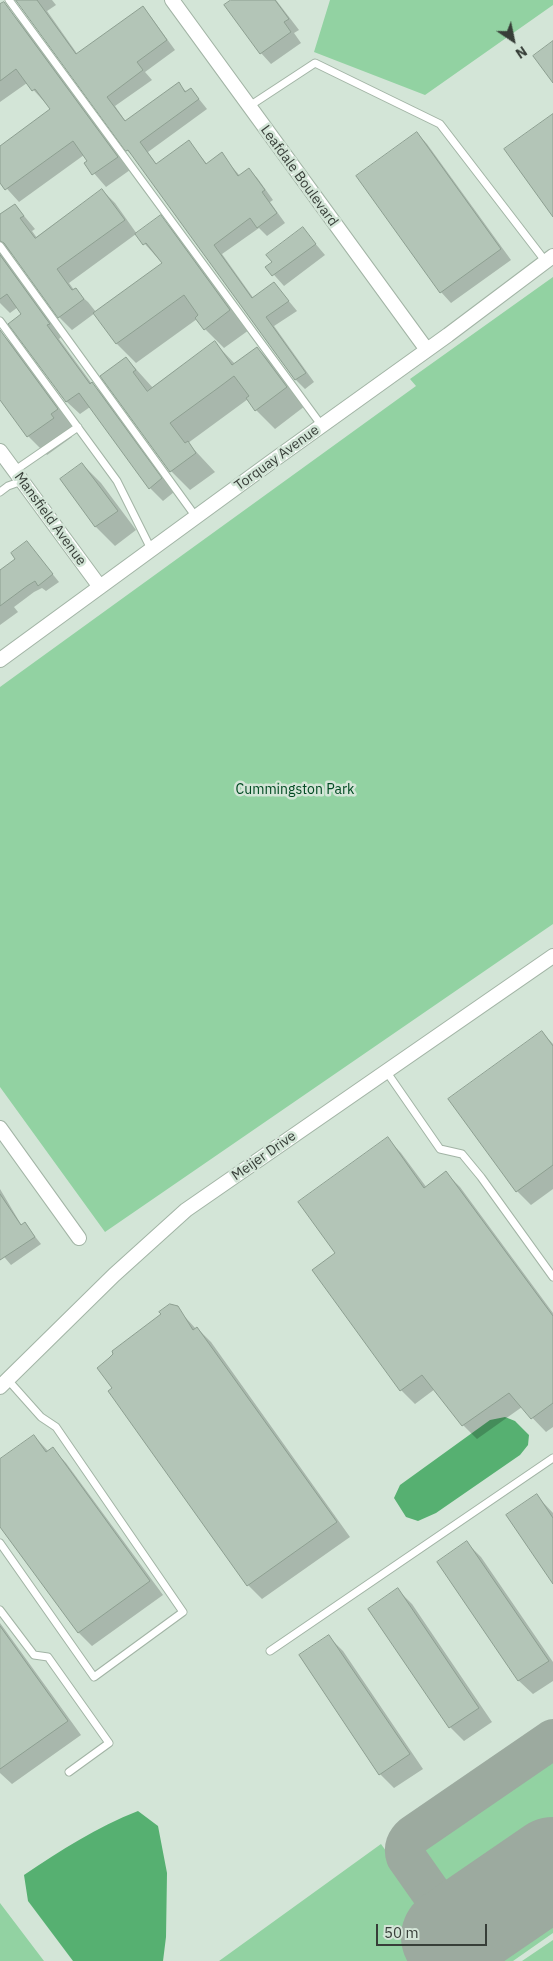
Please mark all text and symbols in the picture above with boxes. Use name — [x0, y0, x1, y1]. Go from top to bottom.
north arrow — [488, 15, 538, 65]
text: N — [512, 42, 531, 63]
street label: Leafdale Boulevard — [257, 122, 341, 230]
street label: Torquay Avenue — [231, 422, 323, 494]
street label: Mansfield Avenue — [11, 469, 89, 569]
park label: Cummingston Park — [236, 782, 354, 798]
street label: Meijer Drive — [229, 1128, 299, 1184]
scale bar — [378, 1914, 489, 1946]
text: 50 m — [384, 1923, 419, 1942]

